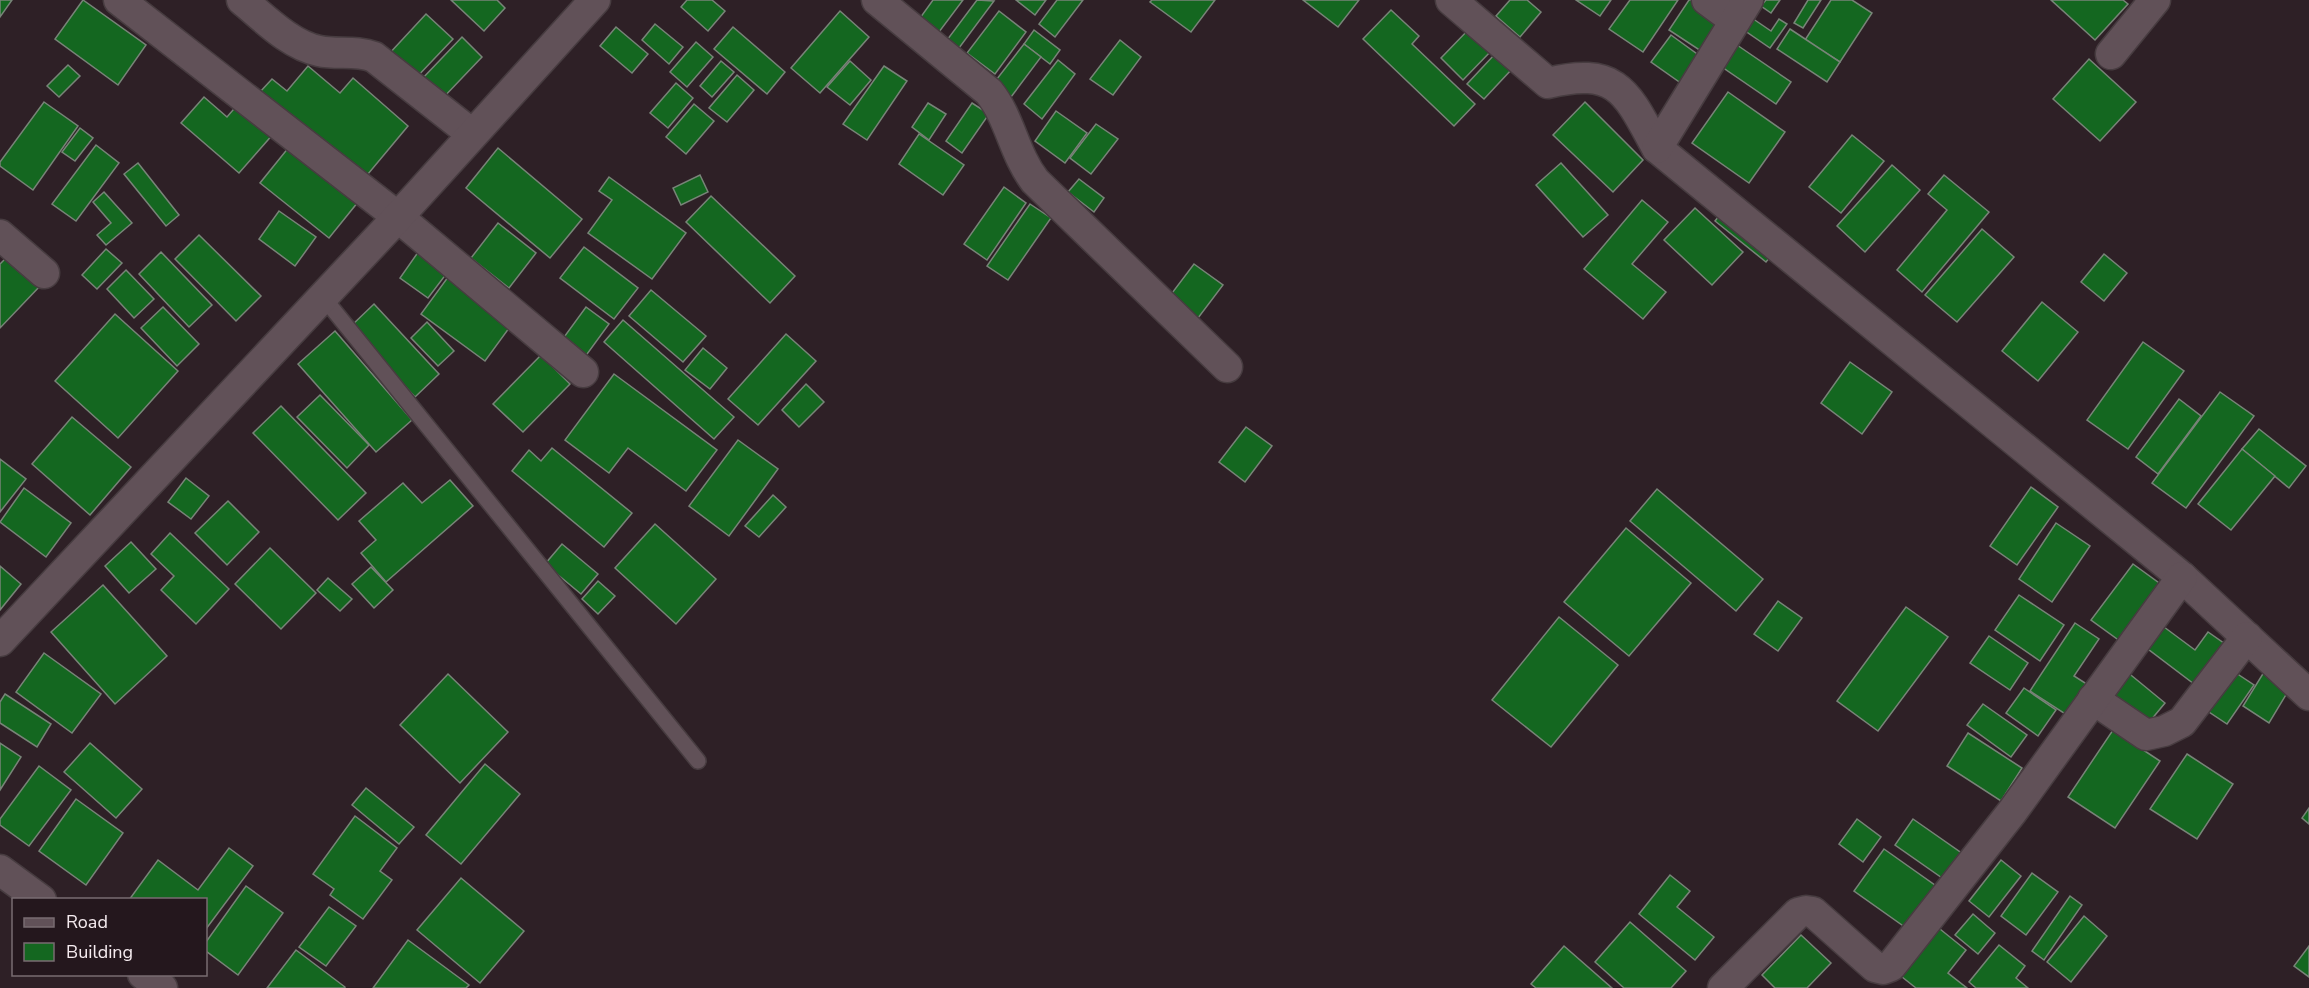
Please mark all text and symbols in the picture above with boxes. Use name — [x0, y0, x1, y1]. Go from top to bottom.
legend — [12, 898, 207, 976]
text: Road — [66, 910, 108, 934]
text: Building — [66, 940, 133, 964]

